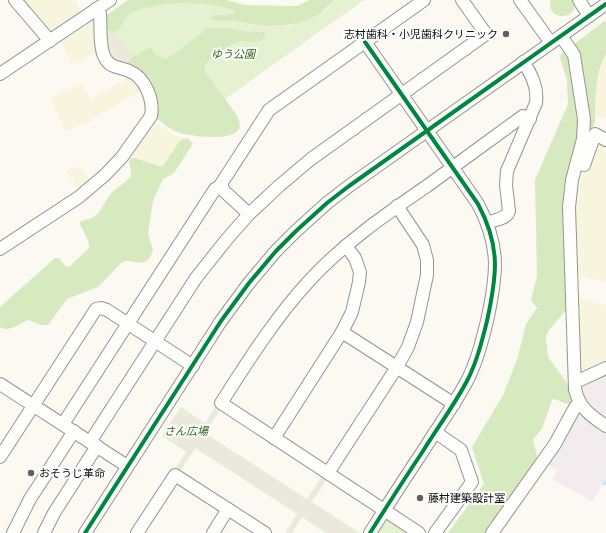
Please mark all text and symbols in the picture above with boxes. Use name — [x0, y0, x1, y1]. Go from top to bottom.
place label: 志村歯科・小児歯科クリニック — [344, 28, 498, 40]
marker: 志村歯科・小児歯科クリニック — [501, 29, 511, 39]
park label: ゆう公園 — [211, 48, 257, 60]
park label: さん広場 — [164, 425, 210, 437]
place label: おそうじ革命 — [39, 467, 105, 479]
marker: おそうじ革命 — [26, 468, 36, 478]
place label: 藤村建築設計室 — [428, 492, 505, 504]
marker: 藤村建築設計室 — [415, 493, 425, 503]

